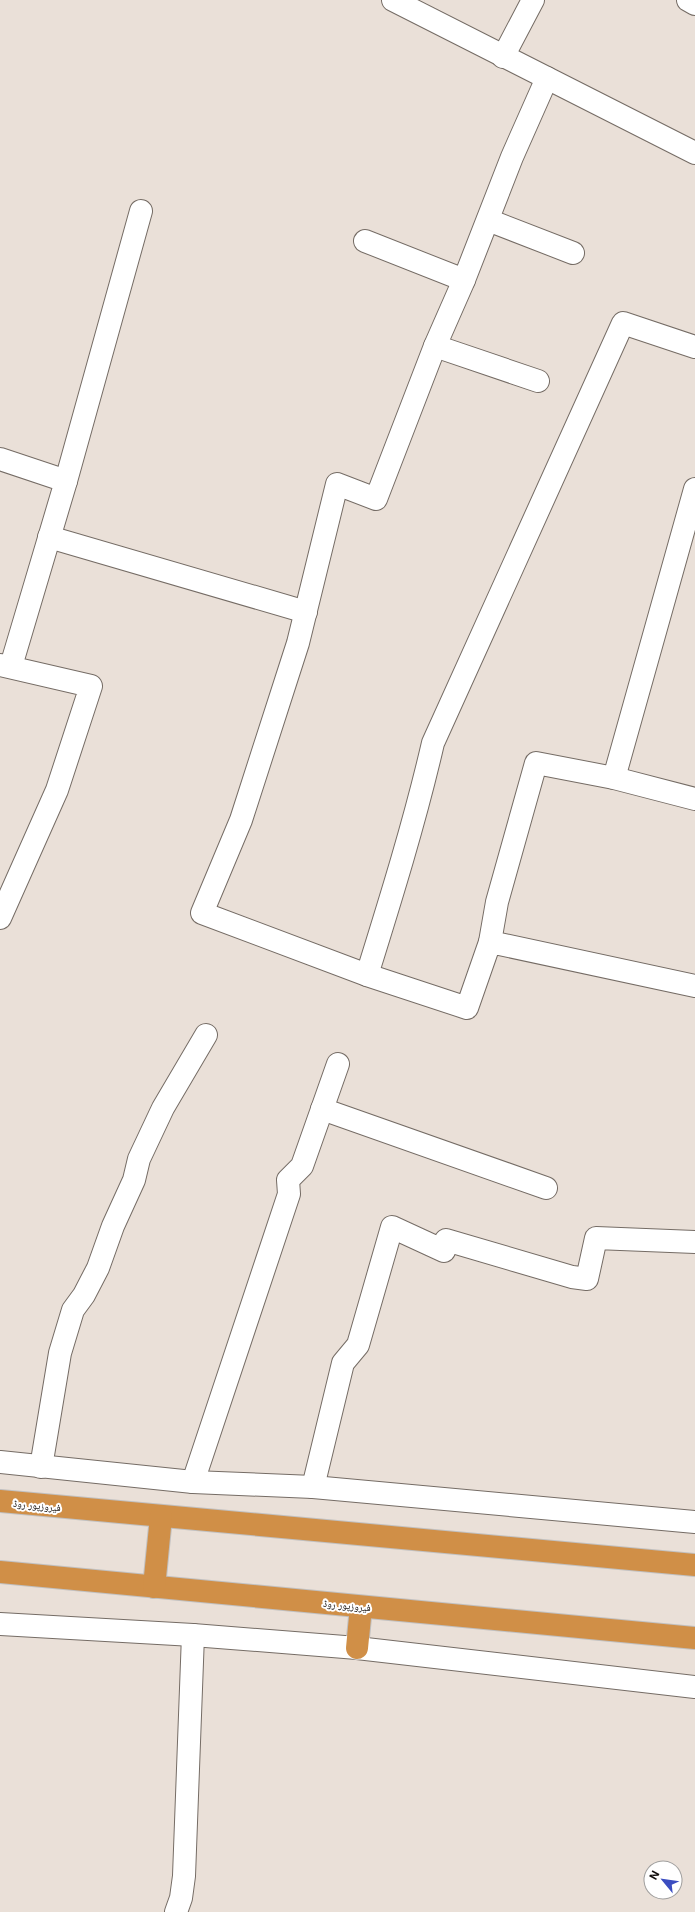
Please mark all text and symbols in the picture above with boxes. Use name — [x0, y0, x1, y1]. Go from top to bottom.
street label: فیروزپور روڈ — [12, 1497, 61, 1515]
street label: فیروزپور روڈ — [322, 1597, 371, 1615]
north arrow — [643, 1860, 683, 1900]
text: N — [646, 1868, 662, 1882]

